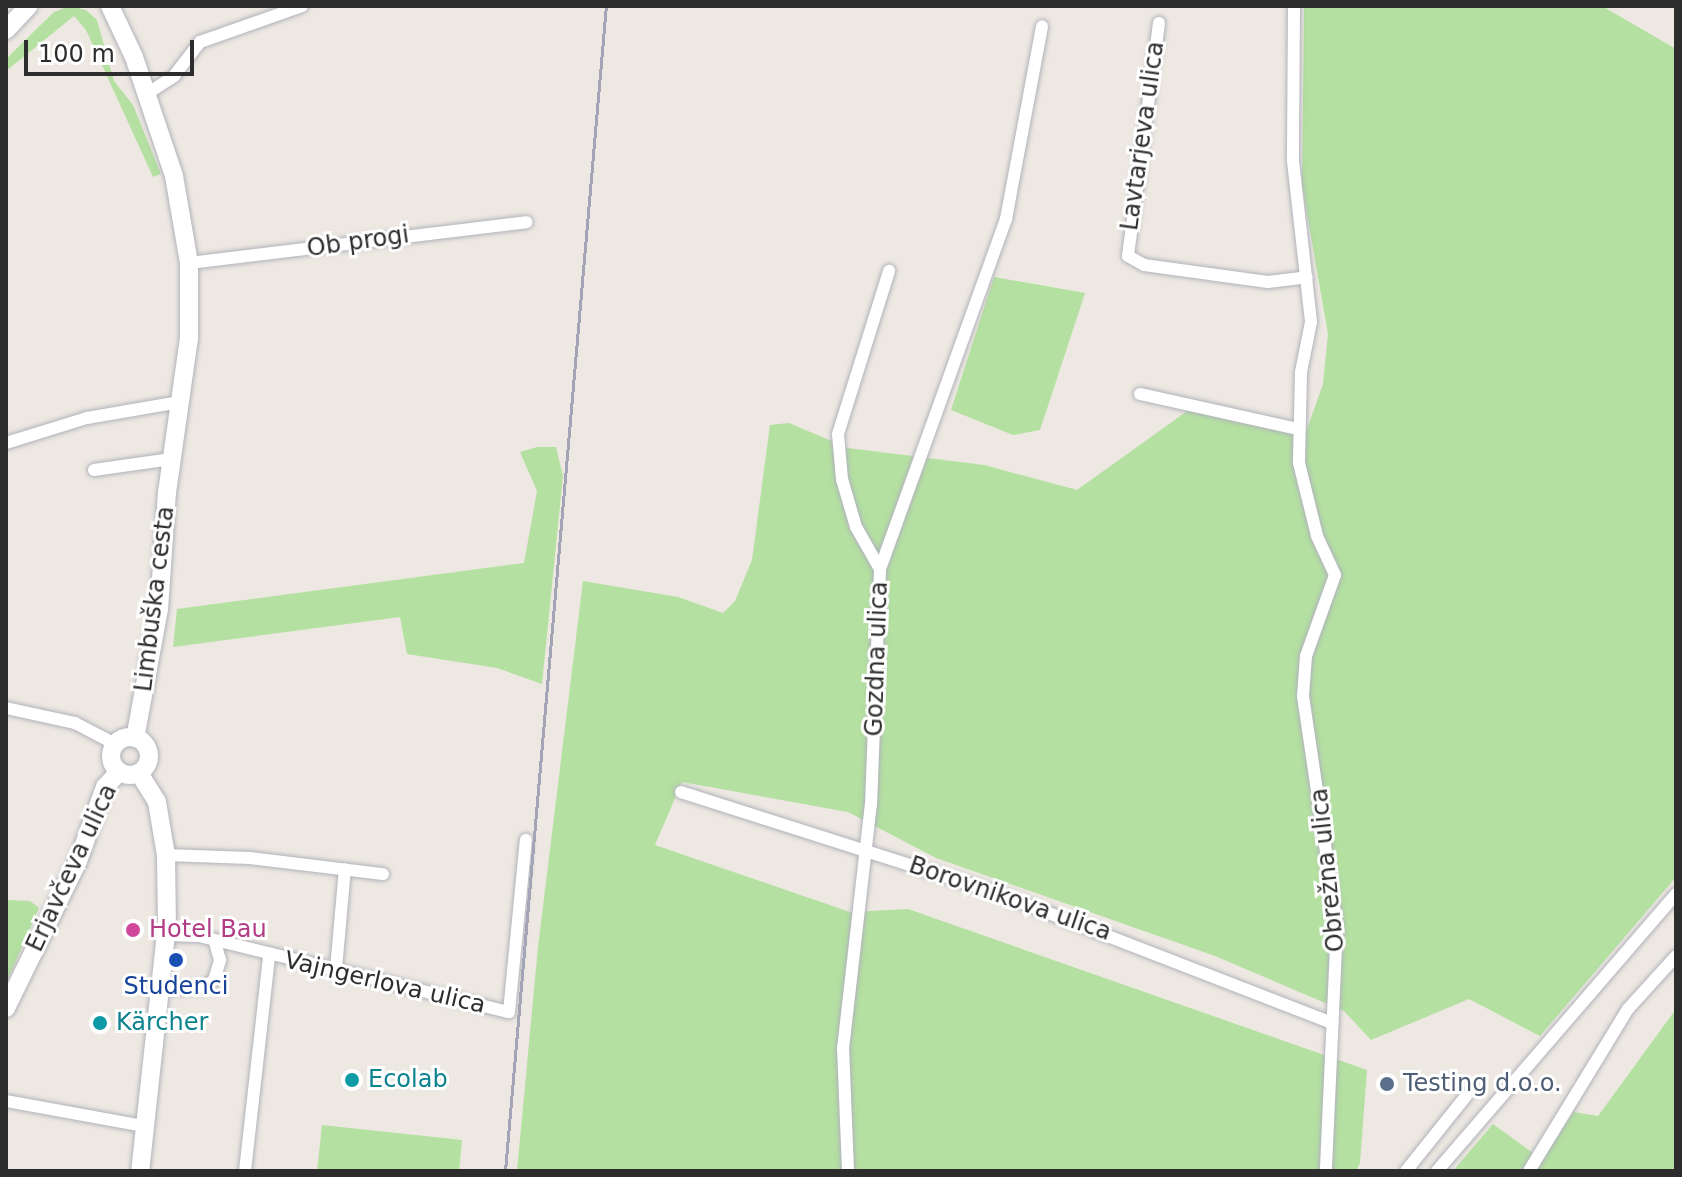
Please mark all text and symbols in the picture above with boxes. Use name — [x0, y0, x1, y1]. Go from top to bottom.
scale bar — [28, 24, 198, 74]
text: 100 m — [38, 40, 115, 68]
street label: Lavtarjeva ulica — [1115, 40, 1171, 232]
street label: Ob progi — [305, 221, 411, 263]
street label: Limbuška cesta — [129, 505, 181, 693]
street label: Gozdna ulica — [860, 581, 894, 737]
street label: Erjavčeva ulica — [21, 780, 123, 956]
street label: Obrežna ulica — [1305, 787, 1351, 953]
street label: Borovnikova ulica — [905, 851, 1115, 947]
place label: Hotel Bau — [149, 916, 267, 944]
marker: Hotel Bau — [124, 921, 142, 939]
street label: Vajngerlova ulica — [282, 946, 488, 1020]
marker: Studenci — [167, 951, 185, 969]
place label: Studenci — [124, 973, 228, 1001]
place label: Kärcher — [116, 1009, 208, 1037]
marker: Kärcher — [91, 1014, 109, 1032]
place label: Ecolab — [368, 1066, 448, 1094]
place label: Testing d.o.o. — [1403, 1070, 1562, 1098]
marker: Ecolab — [343, 1071, 361, 1089]
marker: Testing d.o.o. — [1378, 1075, 1396, 1093]

